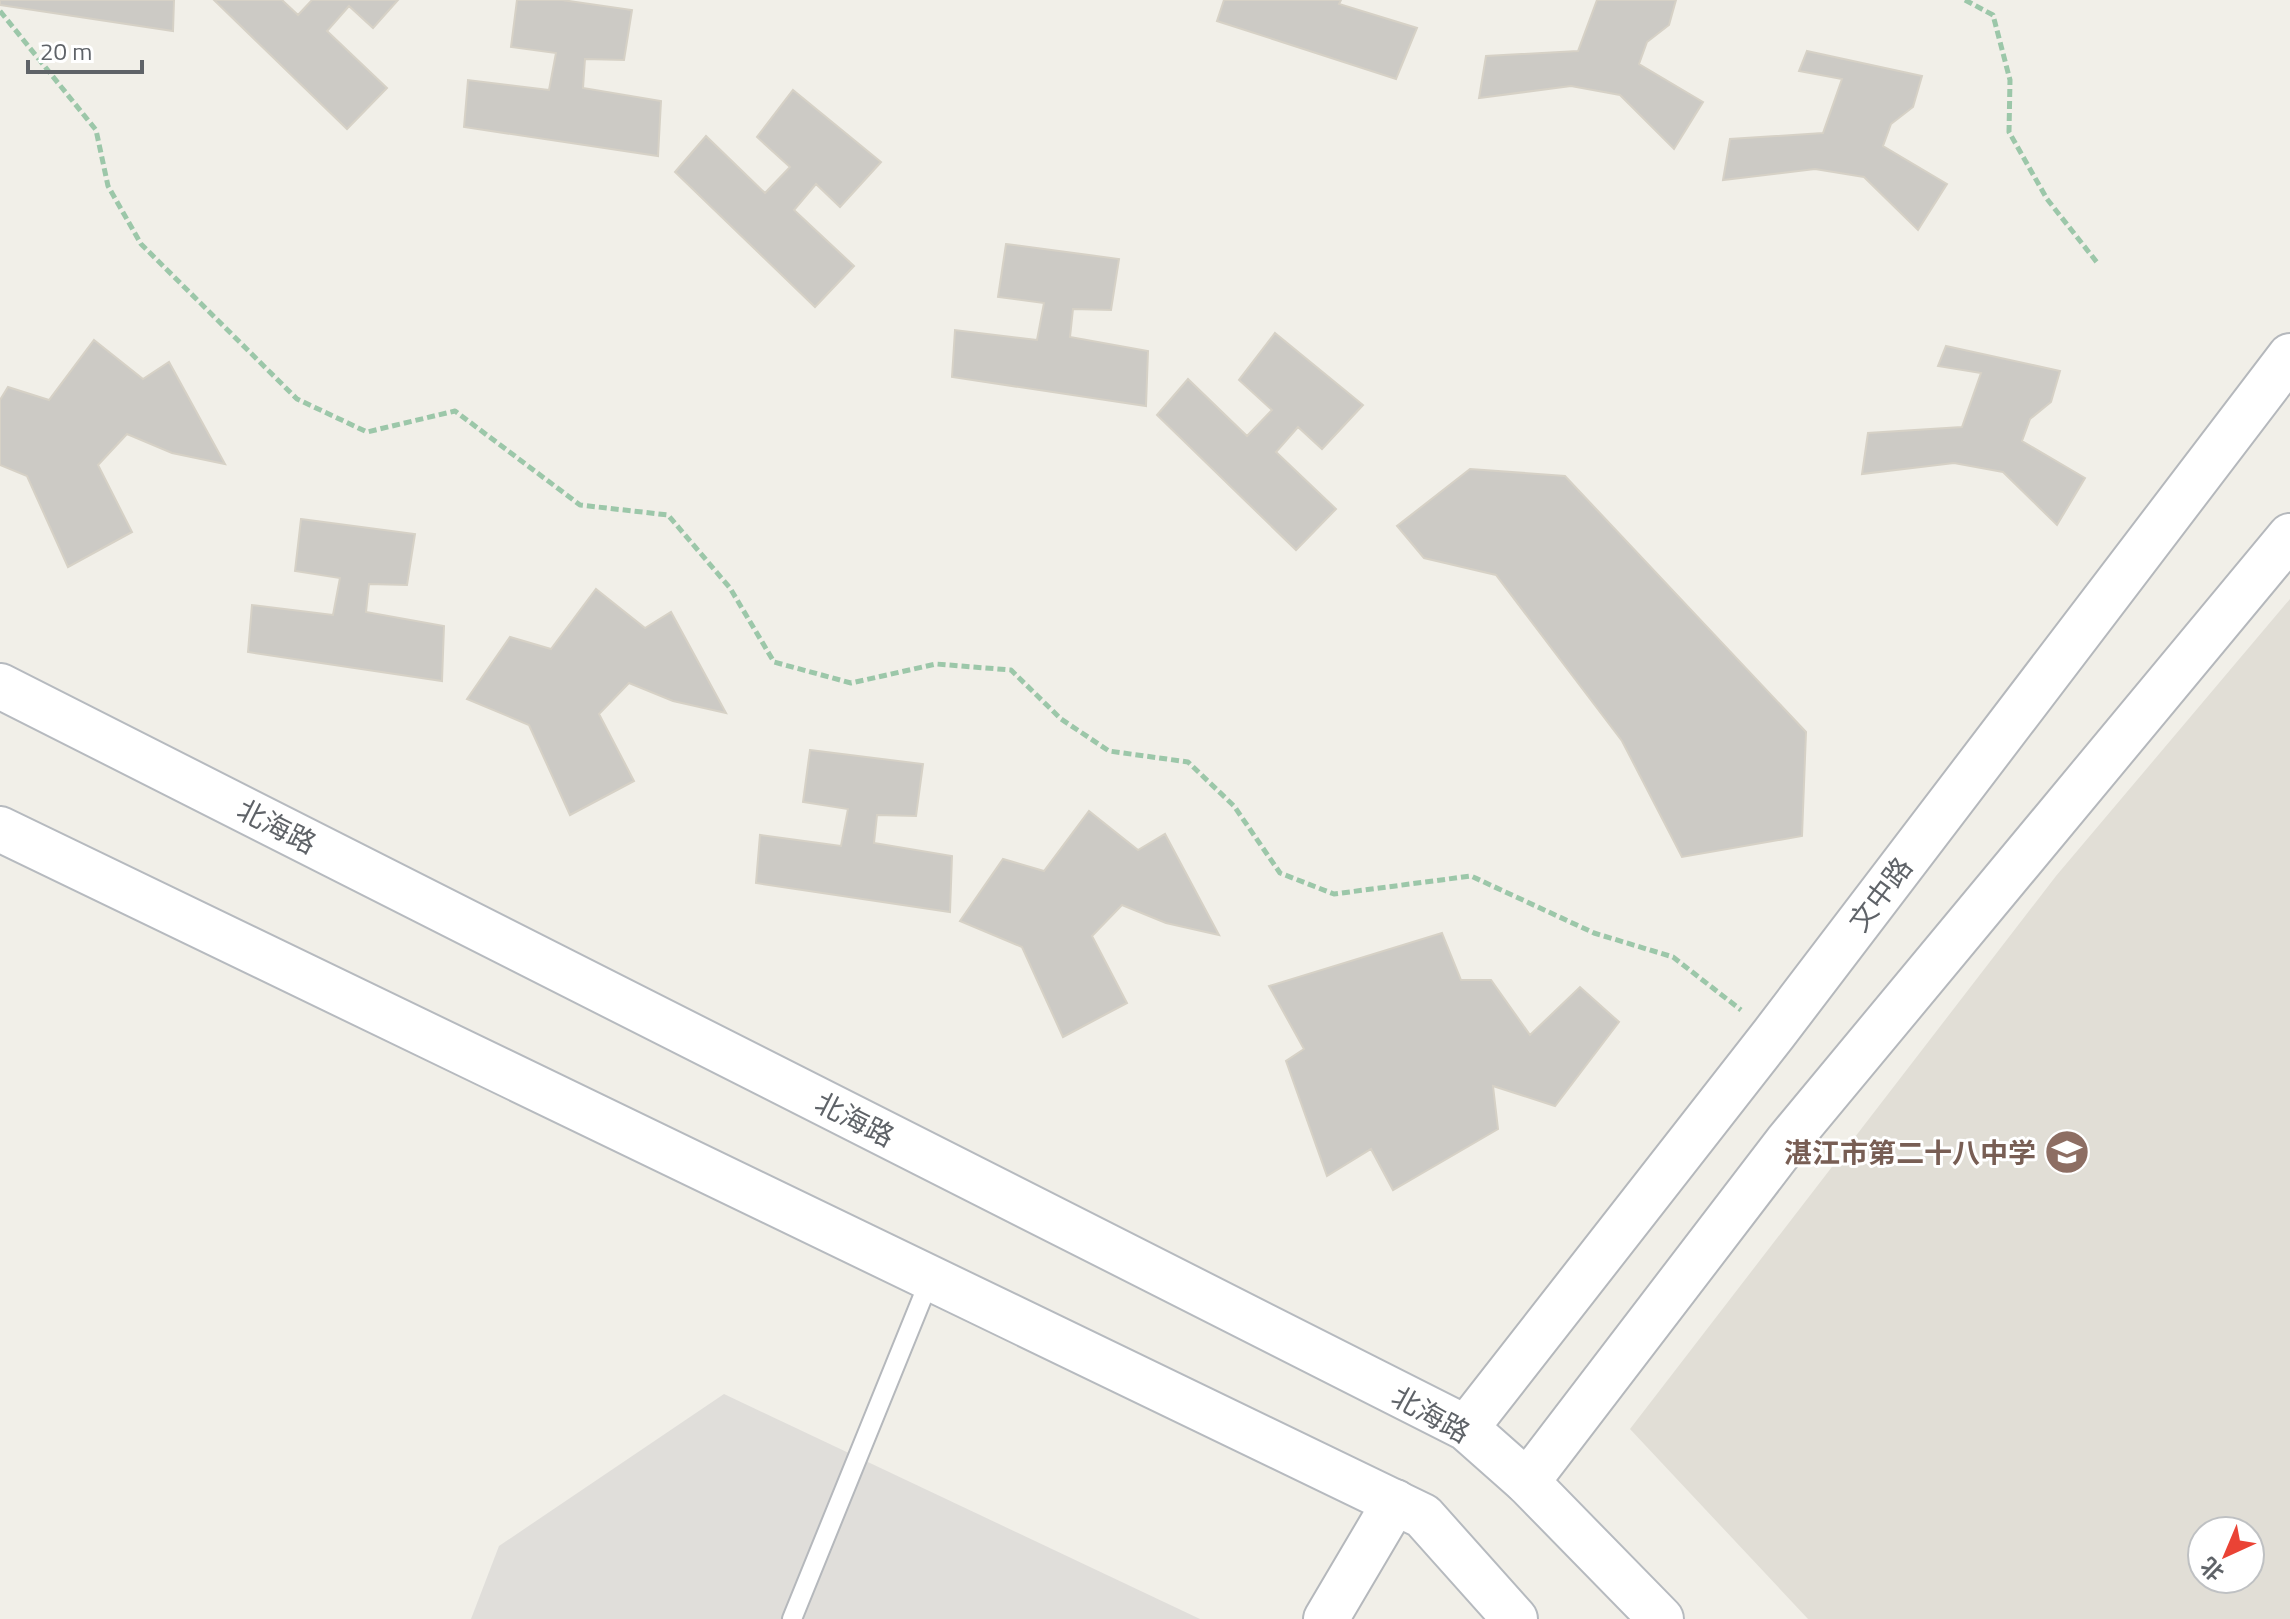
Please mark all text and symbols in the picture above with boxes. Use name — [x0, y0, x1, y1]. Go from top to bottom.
scale bar — [28, 24, 142, 74]
text: 20 m — [40, 33, 92, 69]
street label: 北海路 — [230, 788, 324, 864]
street label: 文中路 — [1838, 848, 1922, 940]
street label: 北海路 — [808, 1081, 902, 1157]
school or university icon: 湛江市第二十八中学 — [2043, 1128, 2091, 1176]
place label: 湛江市第二十八中学 — [1784, 1131, 2036, 1174]
street label: 北海路 — [1384, 1375, 1478, 1453]
north arrow — [2186, 1515, 2266, 1595]
text: 北 — [2192, 1550, 2232, 1589]

